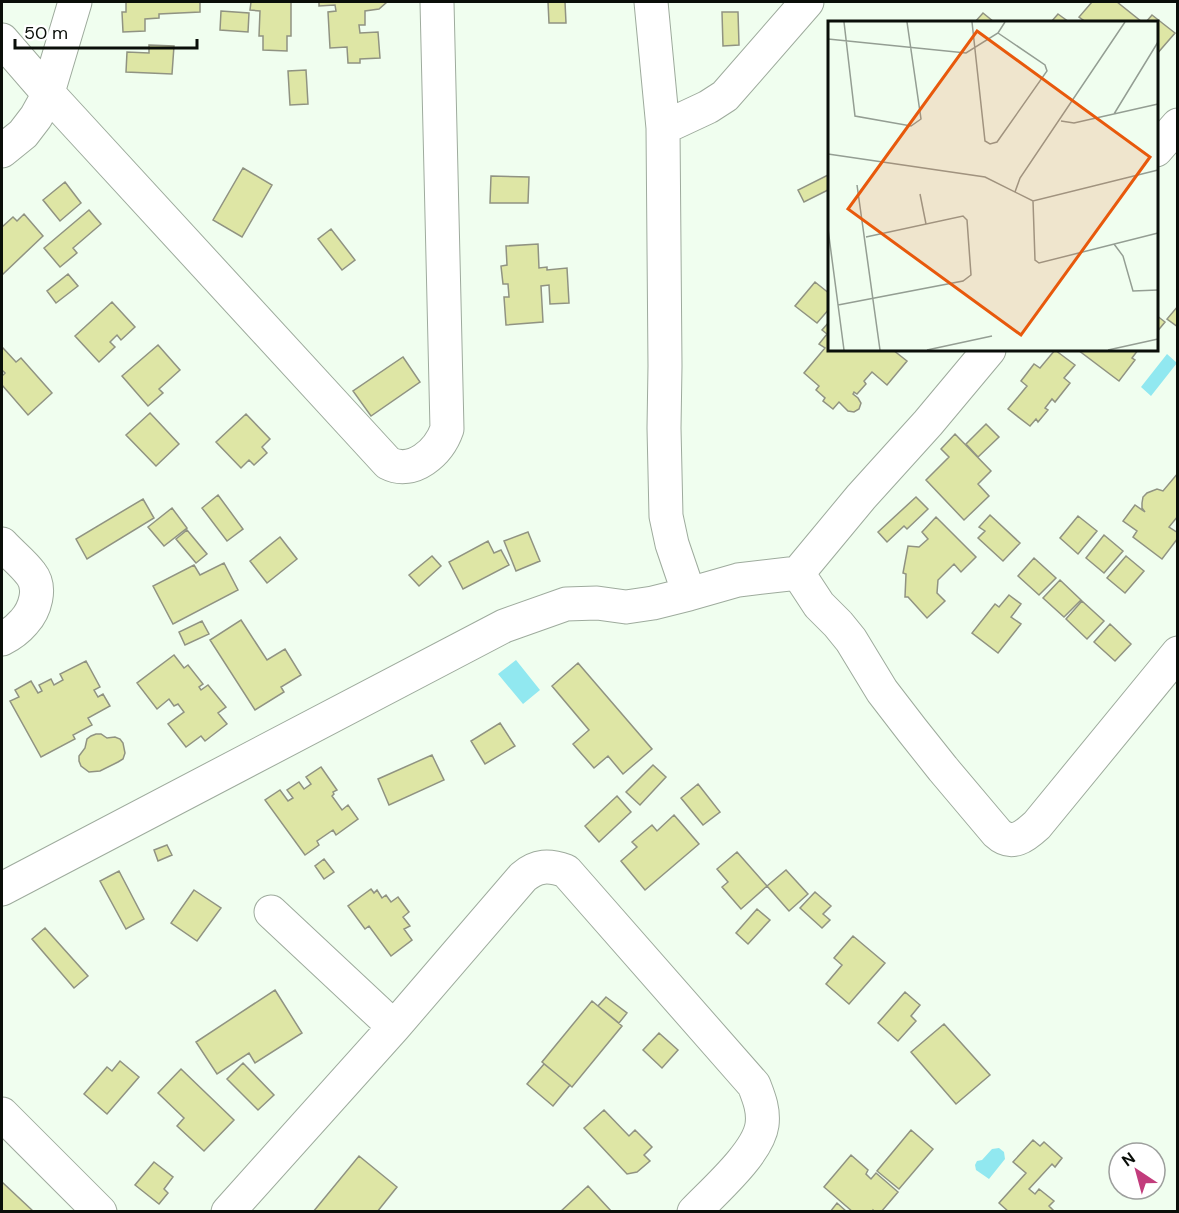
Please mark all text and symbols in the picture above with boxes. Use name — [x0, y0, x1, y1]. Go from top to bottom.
scale bar — [15, 12, 196, 50]
text: 50 m — [24, 21, 68, 45]
inset map — [828, 21, 1158, 351]
north arrow — [1107, 1141, 1167, 1201]
text: N — [1118, 1147, 1139, 1171]

